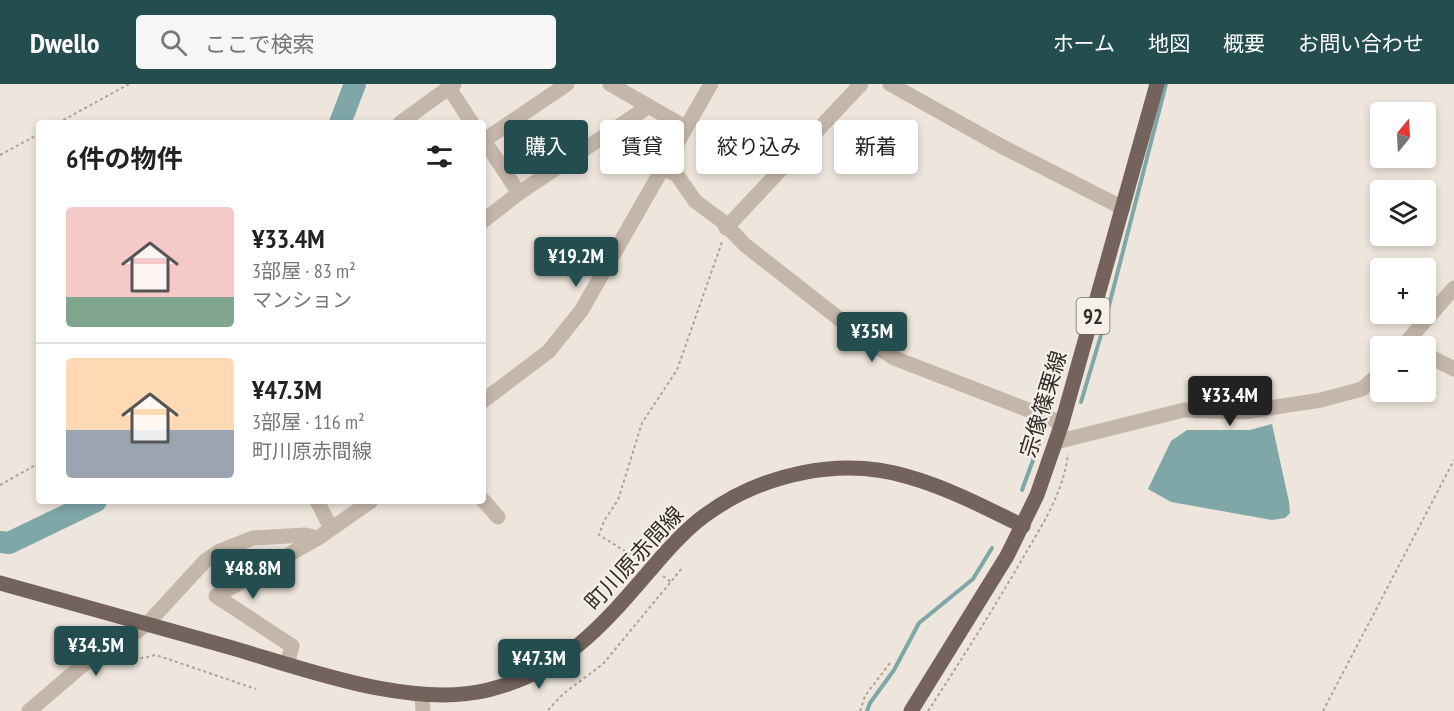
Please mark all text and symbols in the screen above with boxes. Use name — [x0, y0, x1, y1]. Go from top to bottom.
search box — [136, 15, 556, 69]
text: Dwello — [30, 24, 100, 61]
icon: search — [157, 26, 190, 59]
text: ここで検索 — [205, 30, 315, 58]
text: ホーム — [1053, 30, 1115, 57]
text: 地図 — [1148, 30, 1190, 57]
text: 概要 — [1223, 30, 1265, 57]
text: お問い合わせ — [1298, 30, 1424, 57]
north arrow — [1370, 102, 1436, 168]
map controls — [1370, 102, 1436, 402]
chip: 購入 — [504, 120, 588, 174]
chip: 賃貸 — [600, 120, 684, 174]
chip: 絞り込み — [696, 120, 822, 174]
chip: 新着 — [834, 120, 918, 174]
icon: filters — [423, 140, 456, 173]
text: 6件の物件 — [66, 142, 182, 175]
button: layers — [1370, 180, 1436, 246]
text: ¥33.4M — [252, 222, 325, 255]
icon: home — [114, 231, 186, 303]
pin: ¥19.2M — [527, 237, 625, 288]
text: ¥19.2M — [548, 243, 604, 269]
text: 3部屋 · 83 m² — [252, 258, 356, 284]
button: + — [1370, 258, 1436, 324]
text: マンション — [252, 287, 352, 313]
road number: 92 — [1076, 298, 1110, 334]
pin: ¥35M — [836, 312, 908, 363]
text: ¥35M — [851, 318, 893, 344]
button: − — [1370, 336, 1436, 402]
street label: 宗像篠栗線 — [1014, 347, 1072, 461]
text: ¥47.3M — [252, 373, 322, 406]
pin: ¥33.4M — [1181, 376, 1279, 427]
icon: home — [114, 382, 186, 454]
text: ¥33.4M — [1202, 382, 1258, 408]
text: 3部屋 · 116 m² — [252, 409, 365, 435]
text: 町川原赤間線 — [252, 438, 372, 464]
street label: 町川原赤間線 — [579, 500, 689, 616]
pin: ¥48.8M — [204, 549, 302, 600]
text: ¥48.8M — [225, 555, 281, 581]
pin: ¥34.5M — [47, 626, 145, 677]
text: ¥34.5M — [68, 632, 124, 658]
pin: ¥47.3M — [490, 639, 588, 690]
text: ¥47.3M — [512, 645, 566, 671]

